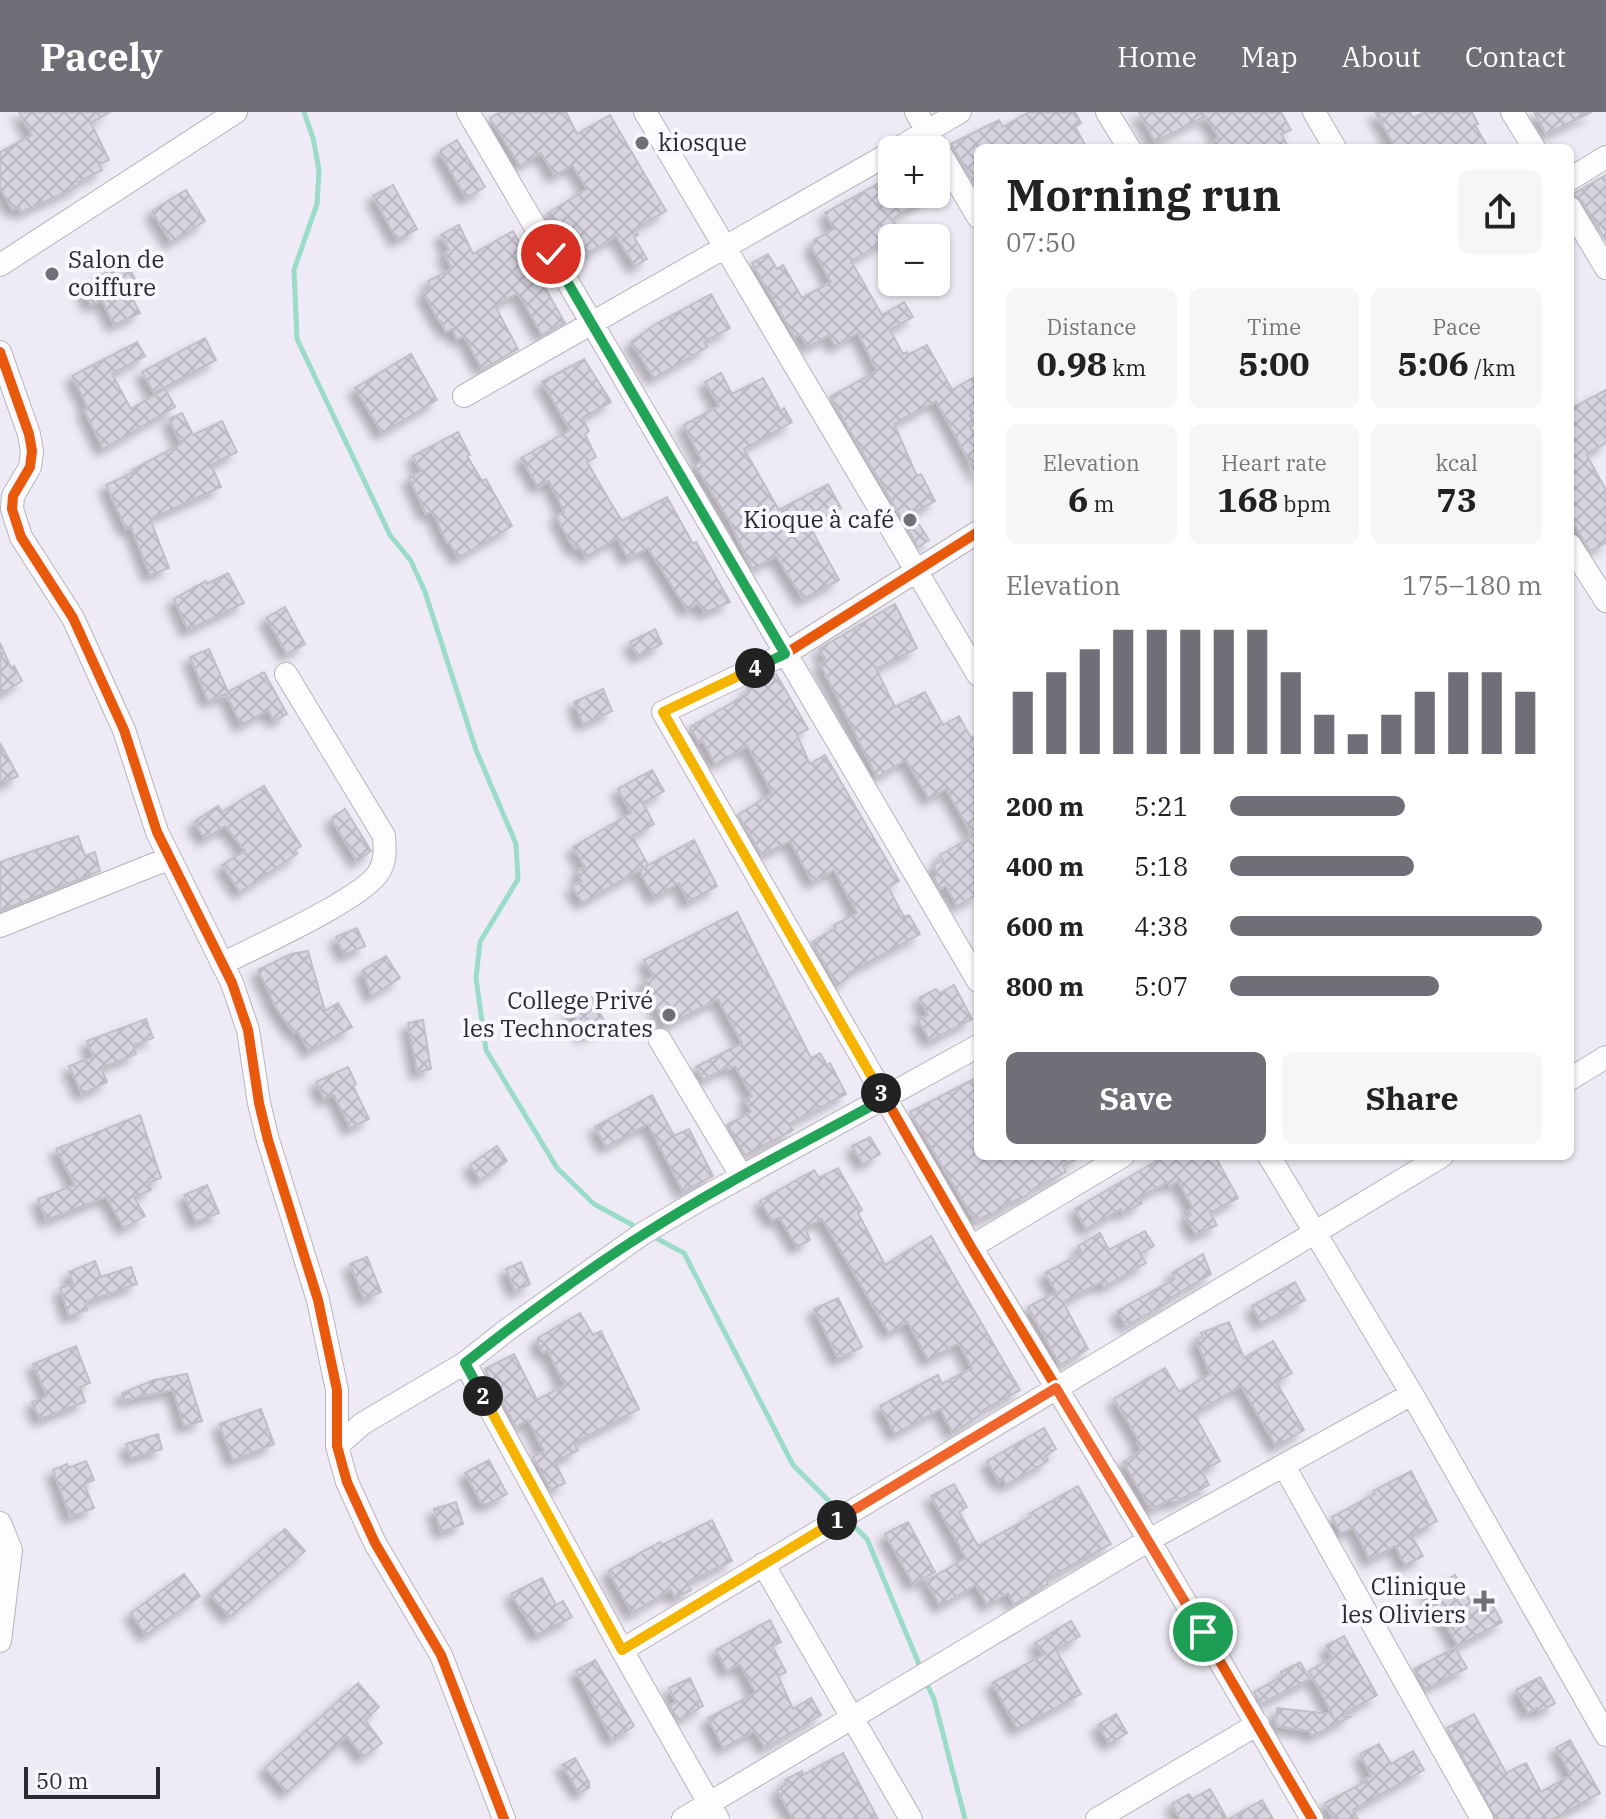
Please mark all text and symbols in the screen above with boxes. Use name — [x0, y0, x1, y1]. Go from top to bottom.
text: Pacely — [40, 32, 163, 81]
text: Home — [1117, 38, 1197, 75]
text: Map — [1241, 38, 1298, 75]
text: About — [1342, 38, 1421, 75]
text: Contact — [1465, 38, 1566, 75]
place label: kiosque — [658, 126, 747, 158]
marker: kiosque — [633, 134, 651, 152]
map controls — [878, 136, 950, 296]
button: + — [878, 136, 950, 208]
text: Morning run — [1006, 166, 1281, 223]
button: share — [1458, 170, 1542, 254]
pin — [517, 220, 585, 288]
button: − — [878, 224, 950, 296]
text: 07:50 — [1006, 225, 1076, 259]
icon: check — [529, 232, 573, 276]
place label: Salon de coiffure — [68, 243, 164, 303]
marker: Salon de coiffure — [43, 265, 61, 283]
text: Distance — [1046, 312, 1136, 341]
text: Time — [1247, 312, 1301, 341]
text: Pace — [1432, 312, 1481, 341]
text: 0.98 — [1036, 341, 1107, 385]
text: 5:00 — [1238, 341, 1310, 385]
text: 5:06 — [1397, 341, 1469, 385]
text: km — [1107, 353, 1146, 382]
text: /km — [1469, 353, 1516, 382]
text: Elevation — [1043, 448, 1140, 477]
text: Heart rate — [1221, 448, 1327, 477]
text: kcal — [1435, 448, 1478, 477]
text: 6 — [1068, 477, 1088, 521]
text: 168 — [1217, 477, 1278, 521]
text: 73 — [1436, 477, 1477, 521]
text: m — [1088, 489, 1115, 518]
text: bpm — [1278, 489, 1331, 518]
place label: Kioque à café — [743, 503, 894, 535]
marker: Kioque à café — [901, 511, 919, 529]
text: Elevation — [1006, 568, 1121, 602]
text: 175–180 m — [1402, 568, 1542, 602]
pin: 4 — [735, 648, 775, 688]
text: 4 — [748, 653, 762, 682]
text: 200 m — [1006, 789, 1084, 823]
text: 5:21 — [1134, 789, 1188, 823]
text: 400 m — [1006, 849, 1084, 883]
text: 5:18 — [1134, 849, 1188, 883]
text: 600 m — [1006, 909, 1084, 943]
text: 4:38 — [1134, 909, 1188, 943]
text: 800 m — [1006, 969, 1084, 1003]
text: 5:07 — [1134, 969, 1188, 1003]
place label: College Privé les Technocrates — [463, 984, 653, 1044]
marker: College Privé les Technocrates — [660, 1006, 678, 1024]
button: Save — [1006, 1052, 1266, 1144]
button: Share — [1282, 1052, 1542, 1144]
pin: 3 — [861, 1073, 901, 1113]
text: 3 — [874, 1078, 888, 1107]
pin: 2 — [463, 1376, 503, 1416]
text: 2 — [476, 1381, 490, 1410]
pin: 1 — [817, 1500, 857, 1540]
text: 1 — [830, 1505, 844, 1534]
place label: Clinique les Oliviers — [1341, 1570, 1466, 1630]
marker: Clinique les Oliviers — [1473, 1590, 1495, 1612]
pin — [1169, 1598, 1237, 1666]
icon: arrive — [1181, 1610, 1225, 1654]
scale bar — [24, 1763, 160, 1799]
text: 50 m — [36, 1766, 88, 1795]

